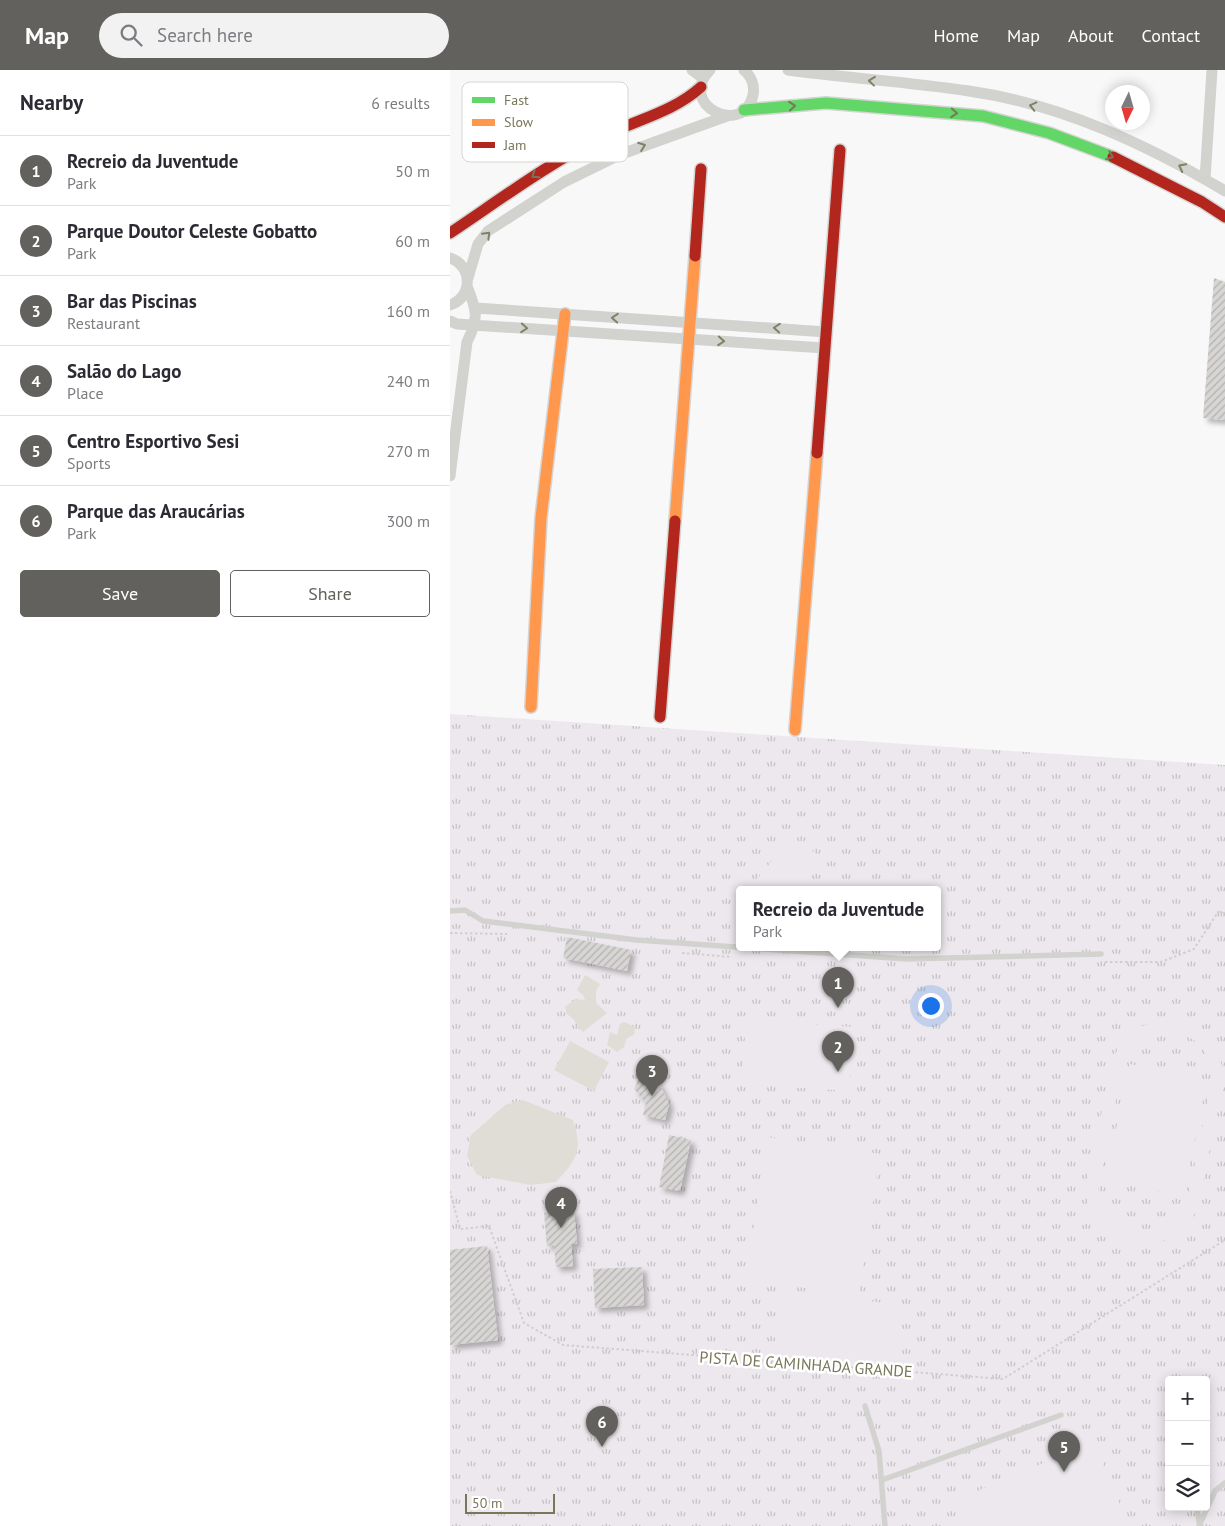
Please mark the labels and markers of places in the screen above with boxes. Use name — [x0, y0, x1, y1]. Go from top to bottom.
pin: 1 — [822, 967, 854, 1008]
pin: 2 — [822, 1031, 854, 1072]
pin: 3 — [636, 1055, 668, 1096]
pin: 4 — [545, 1187, 577, 1228]
pin: 6 — [586, 1406, 618, 1447]
pin: 5 — [1048, 1431, 1080, 1472]

